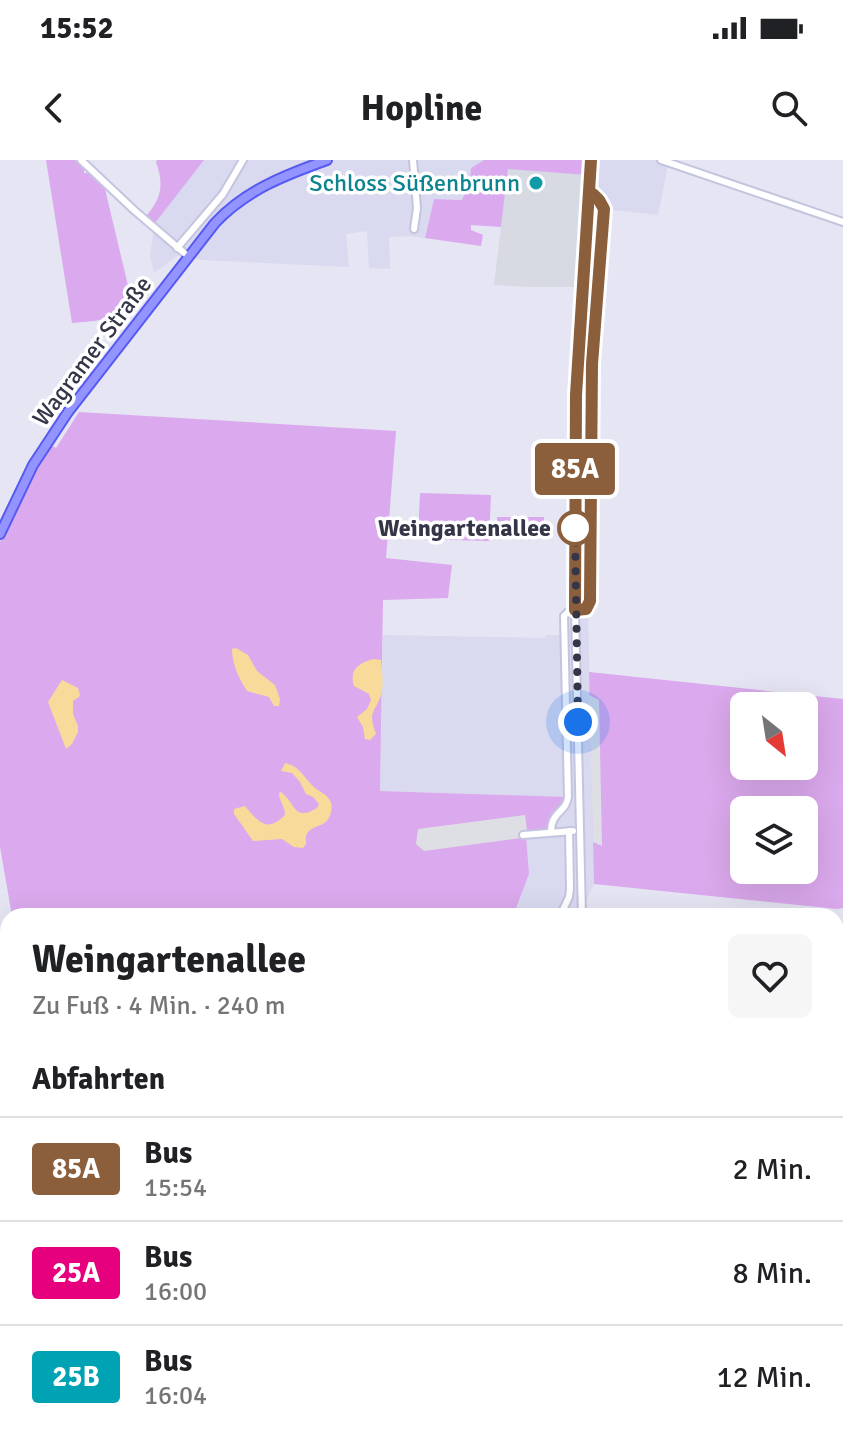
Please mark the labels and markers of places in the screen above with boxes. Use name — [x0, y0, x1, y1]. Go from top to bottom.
place label: Schloss Süßenbrunn — [309, 168, 520, 198]
marker: Schloss Süßenbrunn — [527, 174, 545, 192]
marker: Weingartenallee — [558, 511, 592, 545]
place label: Weingartenallee — [378, 513, 551, 543]

